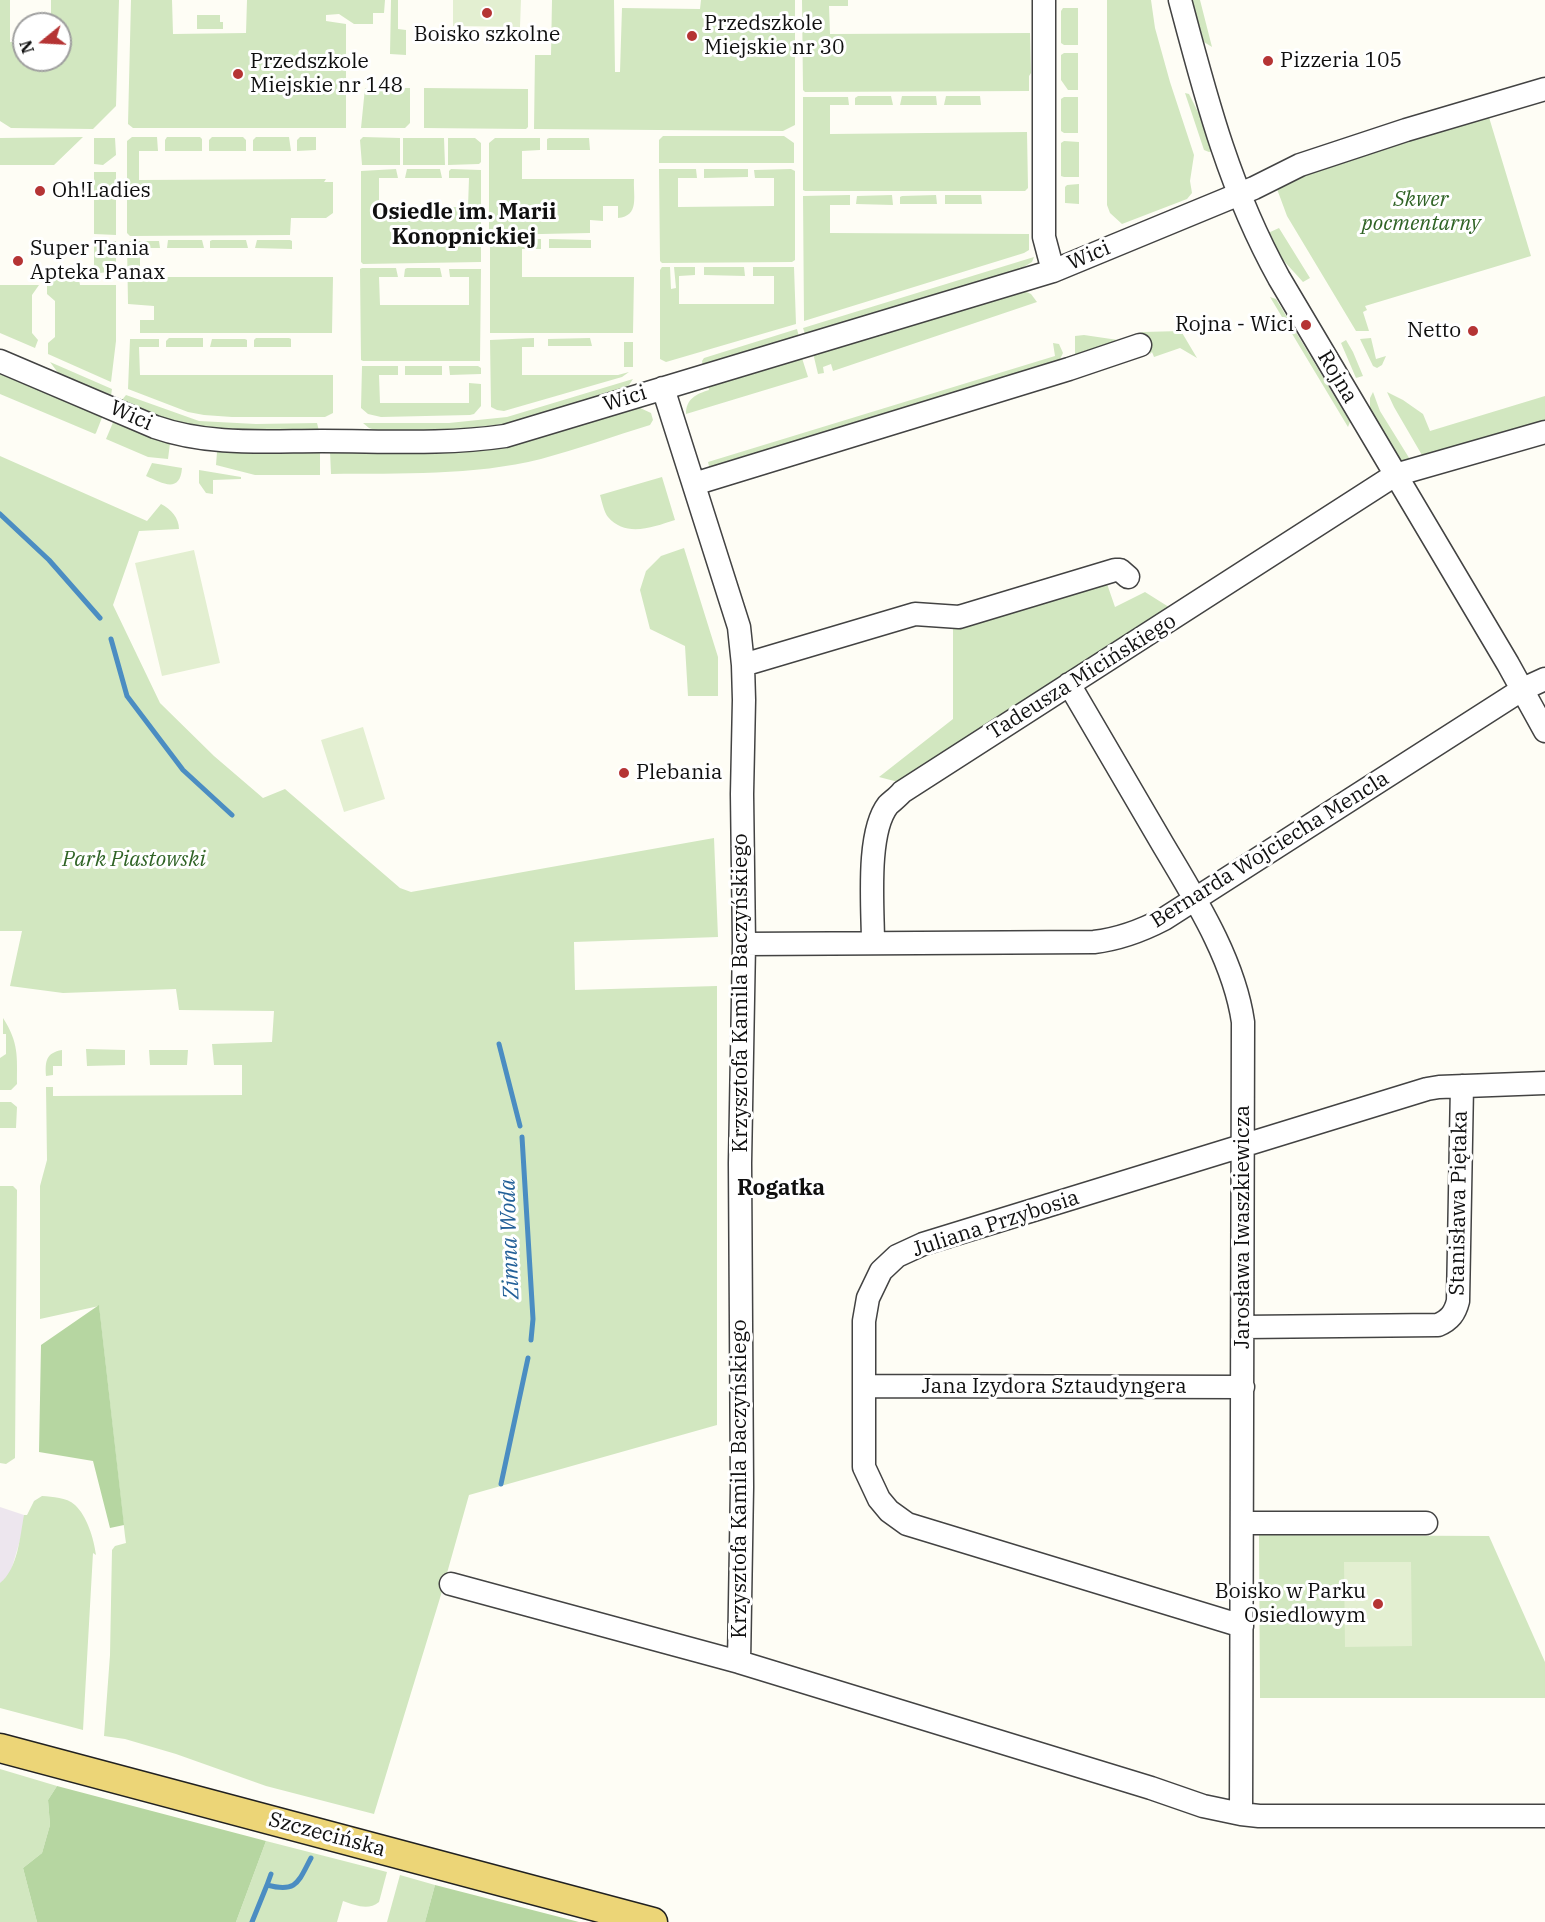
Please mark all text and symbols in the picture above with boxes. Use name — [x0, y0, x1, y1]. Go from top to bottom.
marker: Boisko szkolne — [480, 6, 494, 20]
place label: Przedszkole Miejskie nr 30 — [704, 11, 845, 61]
north arrow — [12, 12, 72, 72]
place label: Boisko szkolne — [414, 22, 560, 48]
marker: Przedszkole Miejskie nr 30 — [685, 29, 699, 43]
text: N — [15, 38, 38, 56]
place label: Pizzeria 105 — [1280, 48, 1402, 74]
place label: Przedszkole Miejskie nr 148 — [250, 49, 403, 99]
marker: Pizzeria 105 — [1261, 54, 1275, 68]
marker: Przedszkole Miejskie nr 148 — [231, 67, 245, 81]
place label: Oh!Ladies — [52, 178, 151, 204]
marker: Oh!Ladies — [33, 184, 47, 198]
park label: Skwer pocmentarny — [1362, 187, 1480, 237]
district label: Osiedle im. Marii Konopnickiej — [372, 200, 556, 252]
place label: Super Tania Apteka Panax — [30, 236, 165, 286]
street label: Wici — [1064, 236, 1114, 276]
marker: Super Tania Apteka Panax — [11, 254, 25, 268]
place label: Rojna - Wici — [1175, 312, 1294, 338]
marker: Rojna - Wici — [1299, 318, 1313, 332]
place label: Netto — [1407, 318, 1461, 344]
marker: Netto — [1466, 324, 1480, 338]
street label: Rojna — [1312, 346, 1362, 408]
street label: Wici — [600, 381, 650, 417]
street label: Wici — [106, 396, 156, 436]
street label: Tadeusza Micińskiego — [983, 609, 1181, 745]
place label: Plebania — [636, 760, 722, 786]
marker: Plebania — [617, 766, 631, 780]
street label: Bernarda Wojciecha Mencla — [1146, 766, 1394, 934]
street label: Krzysztofa Kamila Baczyńskiego — [728, 833, 754, 1153]
park label: Park Piastowski — [62, 847, 206, 873]
street label: Jarosława Iwaszkiewicza — [1230, 1105, 1256, 1349]
street label: Stanisława Piętaka — [1445, 1110, 1473, 1296]
district label: Rogatka — [737, 1176, 825, 1202]
water label: Zimna Woda — [495, 1178, 525, 1300]
street label: Juliana Przybosia — [910, 1185, 1082, 1263]
street label: Krzysztofa Kamila Baczyńskiego — [727, 1319, 753, 1639]
street label: Jana Izydora Sztaudyngera — [921, 1374, 1187, 1400]
place label: Boisko w Parku Osiedlowym — [1215, 1579, 1366, 1629]
marker: Boisko w Parku Osiedlowym — [1371, 1597, 1385, 1611]
street label: Szczecińska — [266, 1807, 388, 1863]

